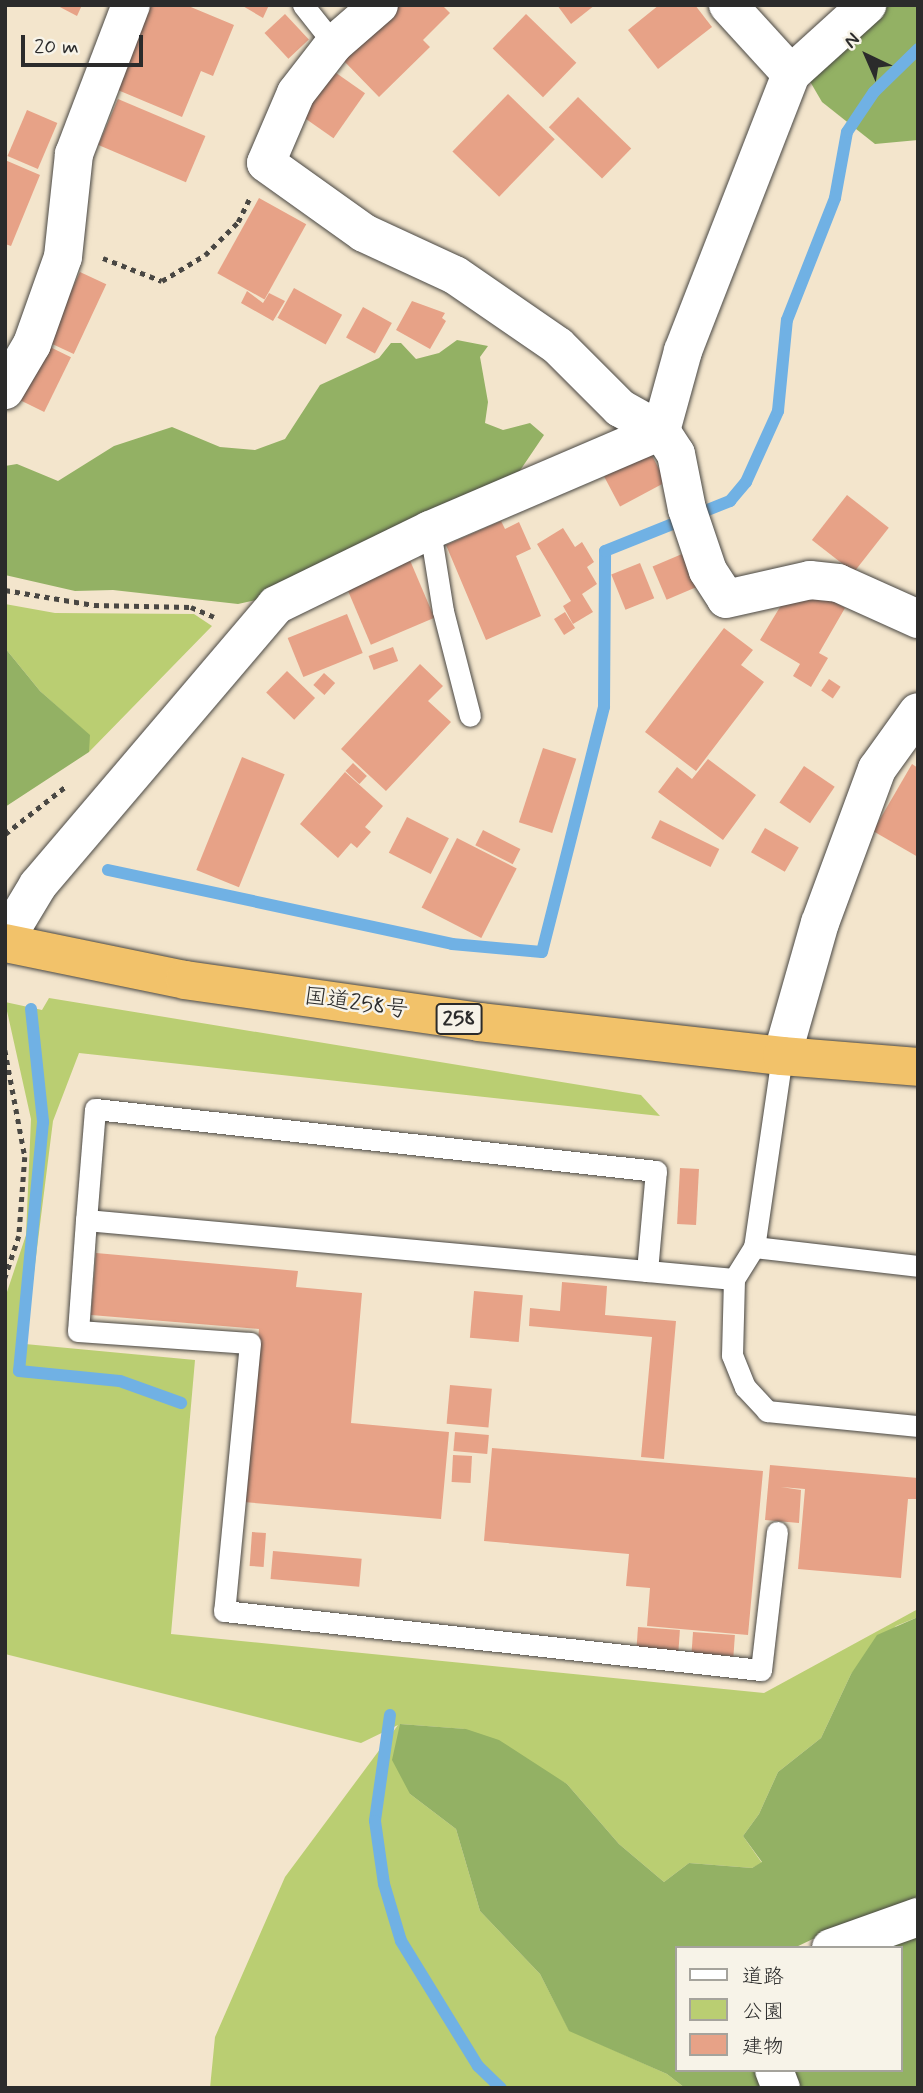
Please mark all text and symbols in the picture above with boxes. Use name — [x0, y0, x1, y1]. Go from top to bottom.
scale bar — [24, 21, 147, 65]
north arrow — [832, 21, 902, 91]
text: N — [839, 27, 865, 54]
text: 20 m — [34, 33, 79, 61]
street label: 国道258号 — [302, 983, 410, 1025]
road number: 258 — [434, 1002, 484, 1036]
legend — [674, 1946, 902, 2072]
text: 道路 — [742, 1963, 784, 1991]
text: 公園 — [742, 1998, 784, 2026]
text: 建物 — [742, 2033, 784, 2061]

